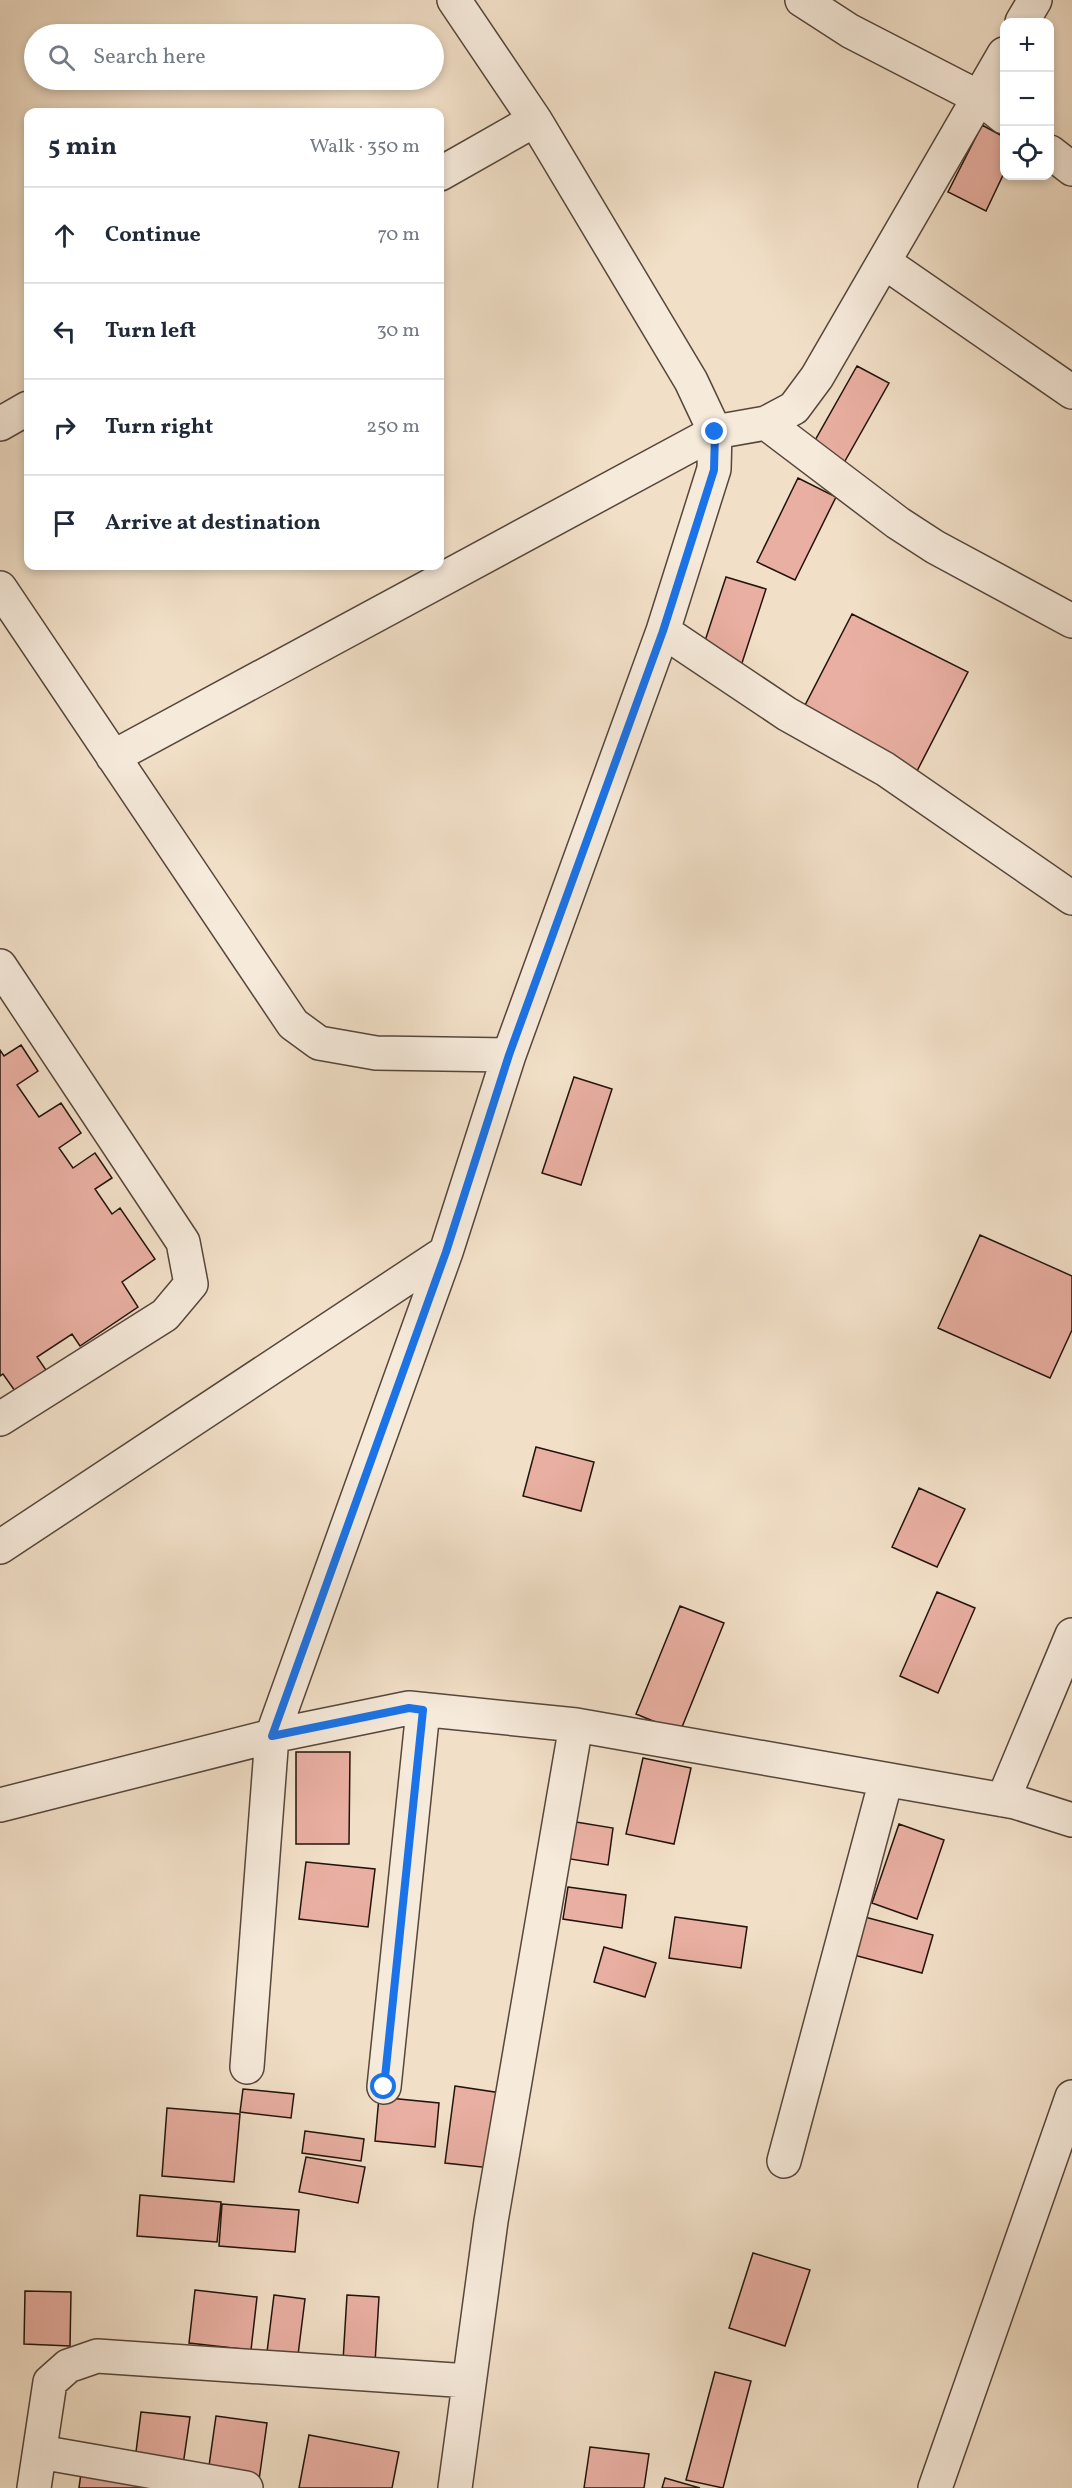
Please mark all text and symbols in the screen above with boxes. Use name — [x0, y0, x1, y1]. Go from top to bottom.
map controls — [1000, 18, 1054, 180]
button: + — [1000, 18, 1054, 72]
search box — [24, 24, 444, 90]
icon: search — [45, 41, 78, 74]
text: Search here — [93, 42, 206, 73]
button: − — [1000, 72, 1054, 126]
button: locate — [1000, 126, 1054, 180]
text: 5 min — [48, 129, 117, 165]
text: Walk · 350 m — [309, 133, 420, 161]
icon: ahead — [48, 219, 81, 252]
text: Continue — [105, 220, 201, 251]
text: 70 m — [377, 221, 420, 249]
icon: left — [48, 315, 81, 348]
text: Turn left — [105, 316, 196, 347]
text: 30 m — [376, 317, 420, 345]
icon: right — [48, 411, 81, 444]
text: Turn right — [105, 412, 213, 443]
text: 250 m — [366, 413, 420, 441]
route end — [701, 418, 727, 444]
icon: arrive — [48, 507, 81, 540]
text: Arrive at destination — [105, 508, 321, 539]
route start — [370, 2073, 396, 2099]

